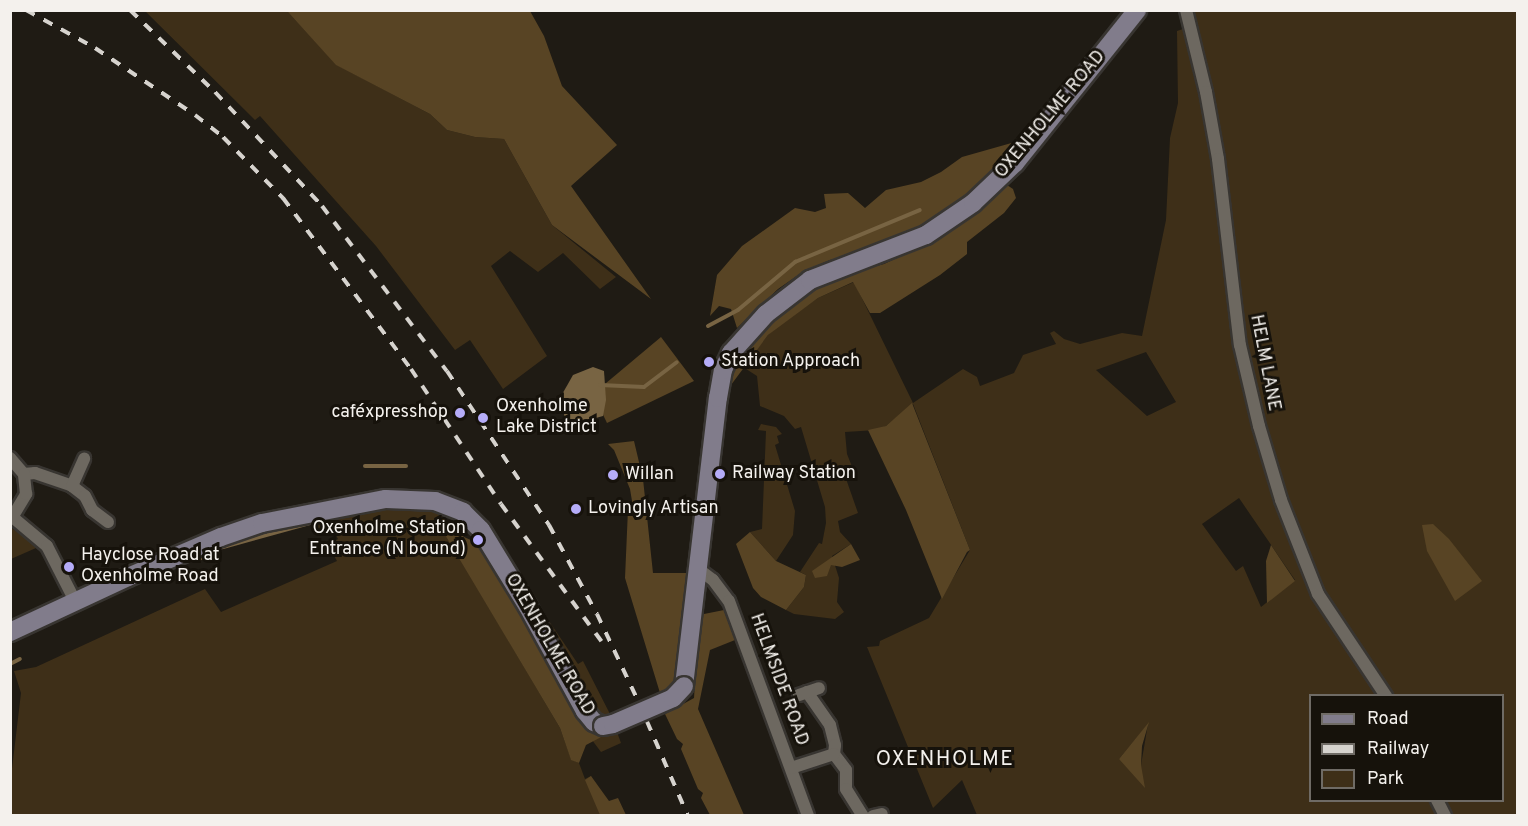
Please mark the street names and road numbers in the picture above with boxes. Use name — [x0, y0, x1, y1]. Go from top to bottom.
street label: OXENHOLME ROAD — [991, 47, 1111, 183]
street label: HELM LANE — [1244, 313, 1284, 413]
street label: OXENHOLME ROAD — [500, 570, 598, 720]
street label: HELMSIDE ROAD — [744, 611, 812, 749]

